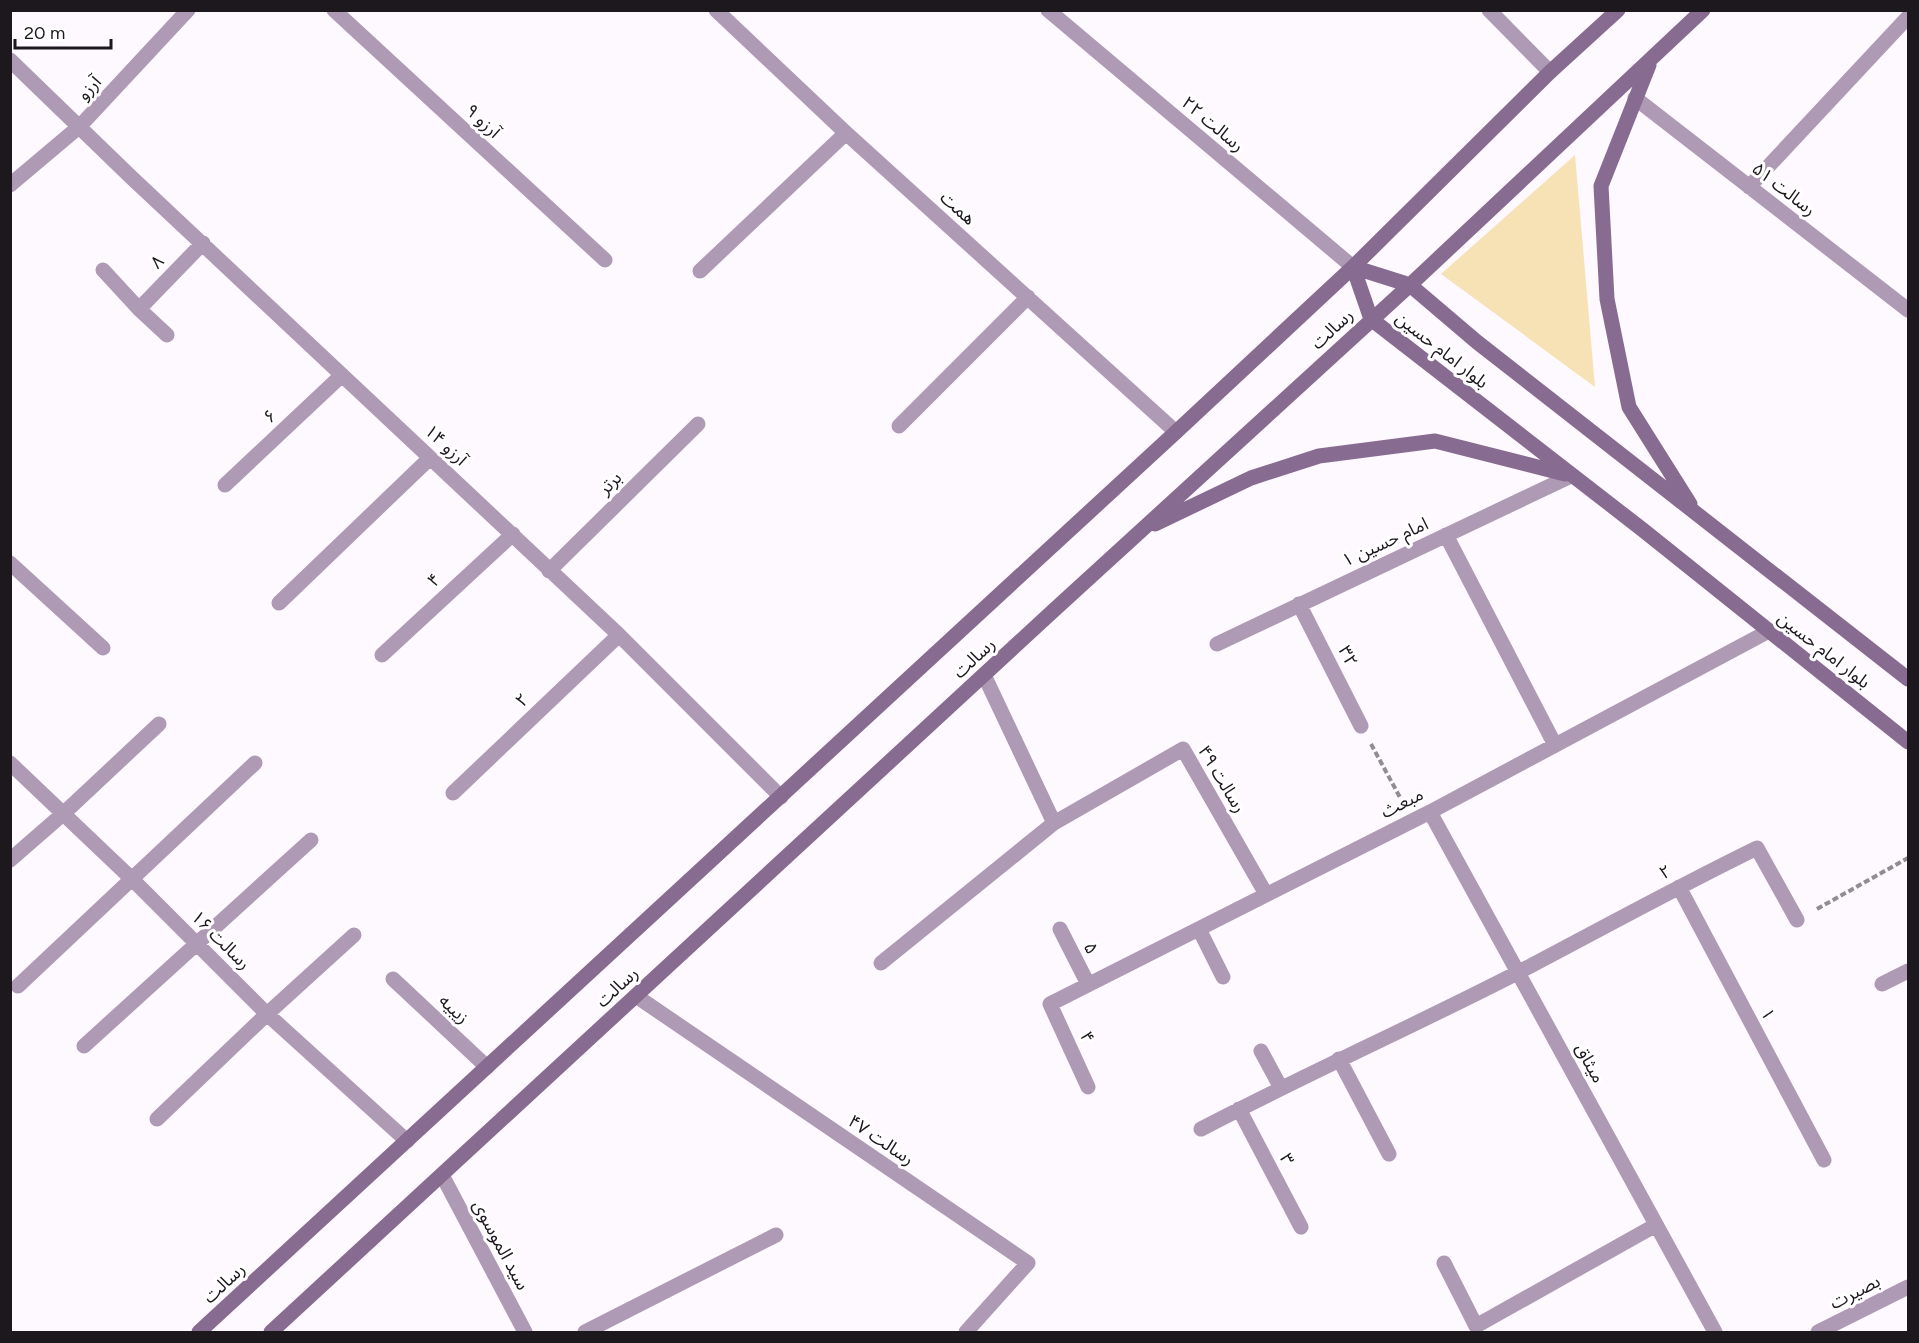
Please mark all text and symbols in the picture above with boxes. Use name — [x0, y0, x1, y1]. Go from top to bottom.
scale bar — [15, 12, 111, 50]
text: 20 m — [24, 22, 65, 44]
street label: آرزو — [72, 71, 106, 105]
street label: رسالت ۲۲ — [1177, 92, 1249, 156]
street label: ۹ آرزو — [461, 99, 506, 143]
street label: رسالت ۵۱ — [1748, 157, 1820, 221]
street label: همت — [936, 186, 980, 230]
street label: ۸ — [146, 251, 168, 273]
street label: رسالت — [1306, 304, 1358, 354]
street label: بلوار امام حسین — [1389, 307, 1493, 395]
street label: ۶ — [259, 404, 281, 428]
street label: ۱۴ آرزو — [420, 420, 473, 471]
street label: برتر — [593, 467, 626, 500]
street label: امام حسین ۱ — [1338, 512, 1433, 574]
street label: ۴ — [423, 568, 445, 592]
street label: بلوار امام حسین — [1771, 607, 1875, 695]
street label: رسالت — [948, 633, 1000, 683]
street label: ۳۲ — [1334, 642, 1362, 670]
street label: ۲ — [511, 689, 533, 711]
street label: رسالت ۴۹ — [1193, 741, 1251, 817]
street label: مبعث — [1377, 783, 1427, 823]
street label: ۲ — [1655, 860, 1675, 884]
street label: رسالت ۱۶ — [187, 906, 255, 974]
street label: ۵ — [1079, 938, 1103, 958]
street label: رسالت — [591, 962, 643, 1012]
street label: زیبیه — [434, 990, 474, 1028]
street label: ۱ — [1756, 1004, 1780, 1024]
street label: ۴ — [1075, 1028, 1099, 1046]
street label: میثاق — [1570, 1039, 1610, 1087]
street label: رسالت ۴۷ — [844, 1110, 918, 1170]
street label: ۳ — [1275, 1149, 1299, 1169]
street label: سید الموسوی — [468, 1196, 534, 1294]
street label: رسالت — [198, 1258, 250, 1308]
street label: بصیرت — [1826, 1270, 1884, 1314]

